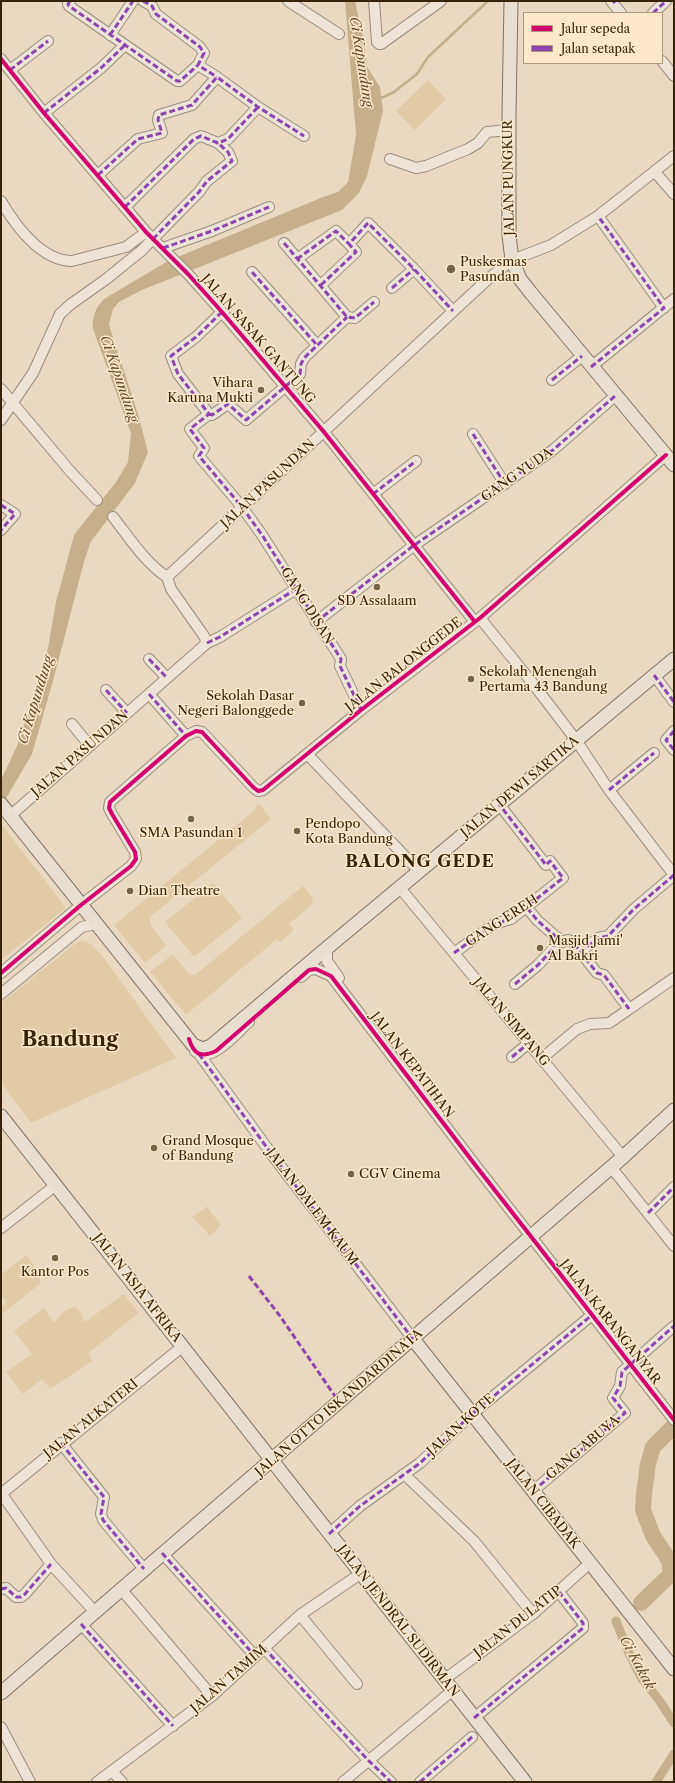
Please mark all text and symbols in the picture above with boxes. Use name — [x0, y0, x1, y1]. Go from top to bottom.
legend — [523, 12, 663, 64]
water label: Ci Kapundung — [346, 16, 376, 108]
text: Jalur sepeda — [561, 21, 630, 36]
text: Jalan setapak — [561, 41, 635, 56]
street label: JALAN PUNGKUR — [500, 120, 518, 236]
place label: Puskesmas Pasundan — [460, 254, 527, 285]
marker: Puskesmas Pasundan — [445, 263, 457, 275]
street label: JALAN SASAK GANTUNG — [198, 271, 318, 407]
water label: Ci Kapundung — [96, 333, 142, 425]
place label: Vihara Karuna Mukti — [167, 375, 253, 406]
marker: Vihara Karuna Mukti — [256, 385, 266, 395]
street label: JALAN PASUNDAN — [218, 436, 318, 532]
street label: GANG YUDA — [478, 445, 556, 505]
street label: GANG DISAN — [277, 565, 337, 647]
marker: SD Assalaam — [372, 582, 382, 592]
place label: SD Assalaam — [337, 593, 417, 609]
street label: JALAN BALONGGEDE — [342, 614, 466, 716]
water label: Ci Kapundung — [15, 654, 57, 746]
place label: Sekolah Menengah Pertama 43 Bandung — [479, 664, 607, 695]
marker: Sekolah Menengah Pertama 43 Bandung — [466, 674, 476, 684]
place label: Sekolah Dasar Negeri Balonggede — [177, 688, 294, 719]
marker: Sekolah Dasar Negeri Balonggede — [297, 698, 307, 708]
street label: JALAN PASUNDAN — [28, 708, 132, 800]
street label: JALAN DEWI SARTIKA — [458, 733, 582, 841]
marker: SMA Pasundan 1 — [186, 814, 196, 824]
place label: Pendopo Kota Bandung — [305, 816, 393, 847]
place label: SMA Pasundan 1 — [140, 825, 242, 841]
marker: Pendopo Kota Bandung — [292, 826, 302, 836]
district label: BALONG GEDE — [345, 852, 495, 872]
place label: Dian Theatre — [138, 883, 220, 899]
marker: Dian Theatre — [125, 886, 135, 896]
street label: GANG EREH — [463, 892, 541, 950]
place label: Masjid Jami' Al Bakri — [548, 933, 623, 964]
marker: Masjid Jami' Al Bakri — [535, 943, 545, 953]
street label: JALAN SIMPANG — [469, 974, 553, 1070]
street label: JALAN KEPATIHAN — [367, 1009, 457, 1121]
district label: Bandung — [22, 1027, 118, 1053]
place label: Grand Mosque of Bandung — [162, 1133, 254, 1164]
marker: Grand Mosque of Bandung — [149, 1143, 159, 1153]
street label: JALAN DALEM KAUM — [263, 1145, 361, 1269]
place label: CGV Cinema — [359, 1166, 441, 1182]
marker: CGV Cinema — [346, 1169, 356, 1179]
street label: JALAN ASIA AFRIKA — [90, 1230, 184, 1346]
marker: Kantor Pos — [50, 1253, 60, 1263]
street label: JALAN KARANGANYAR — [556, 1256, 664, 1388]
place label: Kantor Pos — [21, 1264, 89, 1280]
street label: JALAN OTTO ISKANDARDINATA — [252, 1326, 426, 1480]
street label: JALAN ALKATERI — [41, 1376, 141, 1462]
street label: JALAN KOTE — [424, 1391, 498, 1459]
street label: GANG ABUYA — [543, 1413, 623, 1483]
street label: JALAN CIBADAK — [503, 1456, 583, 1552]
street label: JALAN JENDRAL SUDIRMAN — [334, 1542, 462, 1700]
street label: JALAN DULATIP — [471, 1583, 565, 1661]
water label: Ci Kakak — [616, 1633, 658, 1693]
street label: JALAN TAMIM — [188, 1642, 270, 1716]

